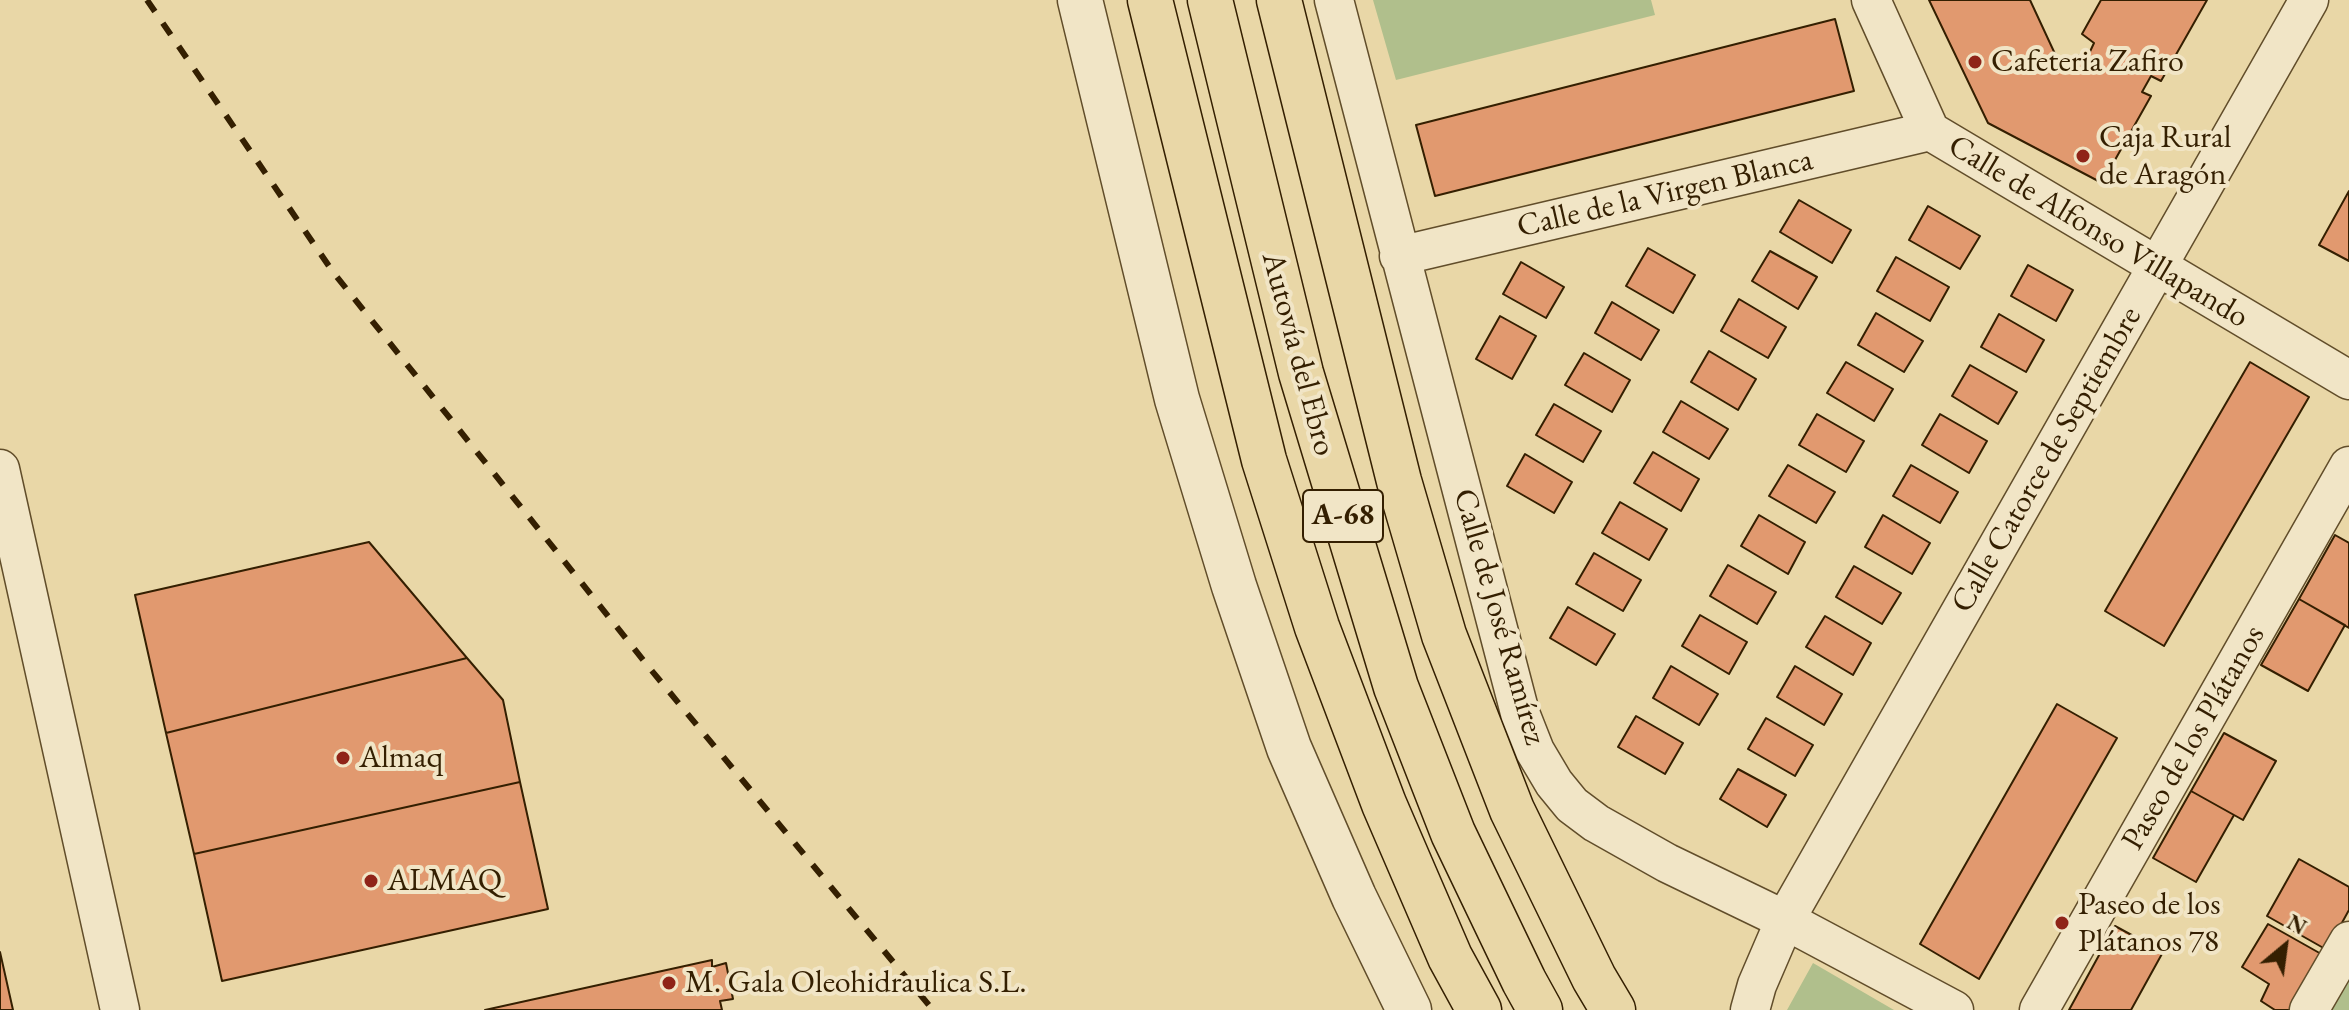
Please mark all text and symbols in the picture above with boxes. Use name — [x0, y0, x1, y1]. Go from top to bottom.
place label: Cafeteria Zafiro — [1991, 43, 2184, 81]
marker: Cafeteria Zafiro — [1966, 53, 1984, 71]
place label: Caja Rural de Aragón — [2099, 119, 2231, 194]
street label: Calle de Alfonso Villapando — [1941, 127, 2255, 337]
street label: Calle de la Virgen Blanca — [1513, 141, 1817, 247]
marker: Caja Rural de Aragón — [2074, 147, 2092, 165]
street label: Autovía del Ebro — [1252, 248, 1344, 460]
street label: Calle Catorce de Septiembre — [1944, 300, 2150, 620]
street label: Calle de José Ramírez — [1444, 485, 1554, 749]
road number: A-68 — [1303, 490, 1383, 542]
street label: Paseo de los Plátanos — [2114, 619, 2274, 857]
place label: Almaq — [359, 739, 443, 777]
marker: Almaq — [334, 749, 352, 767]
place label: ALMAQ — [387, 862, 502, 900]
marker: ALMAQ — [362, 872, 380, 890]
place label: Paseo de los Plátanos 78 — [2078, 886, 2220, 961]
north arrow — [2245, 906, 2325, 986]
text: N — [2282, 908, 2312, 942]
marker: Paseo de los Plátanos 78 — [2053, 914, 2071, 932]
place label: M. Gala Oleohidraulica S.L. — [685, 964, 1027, 1002]
marker: M. Gala Oleohidraulica S.L. — [660, 974, 678, 992]

